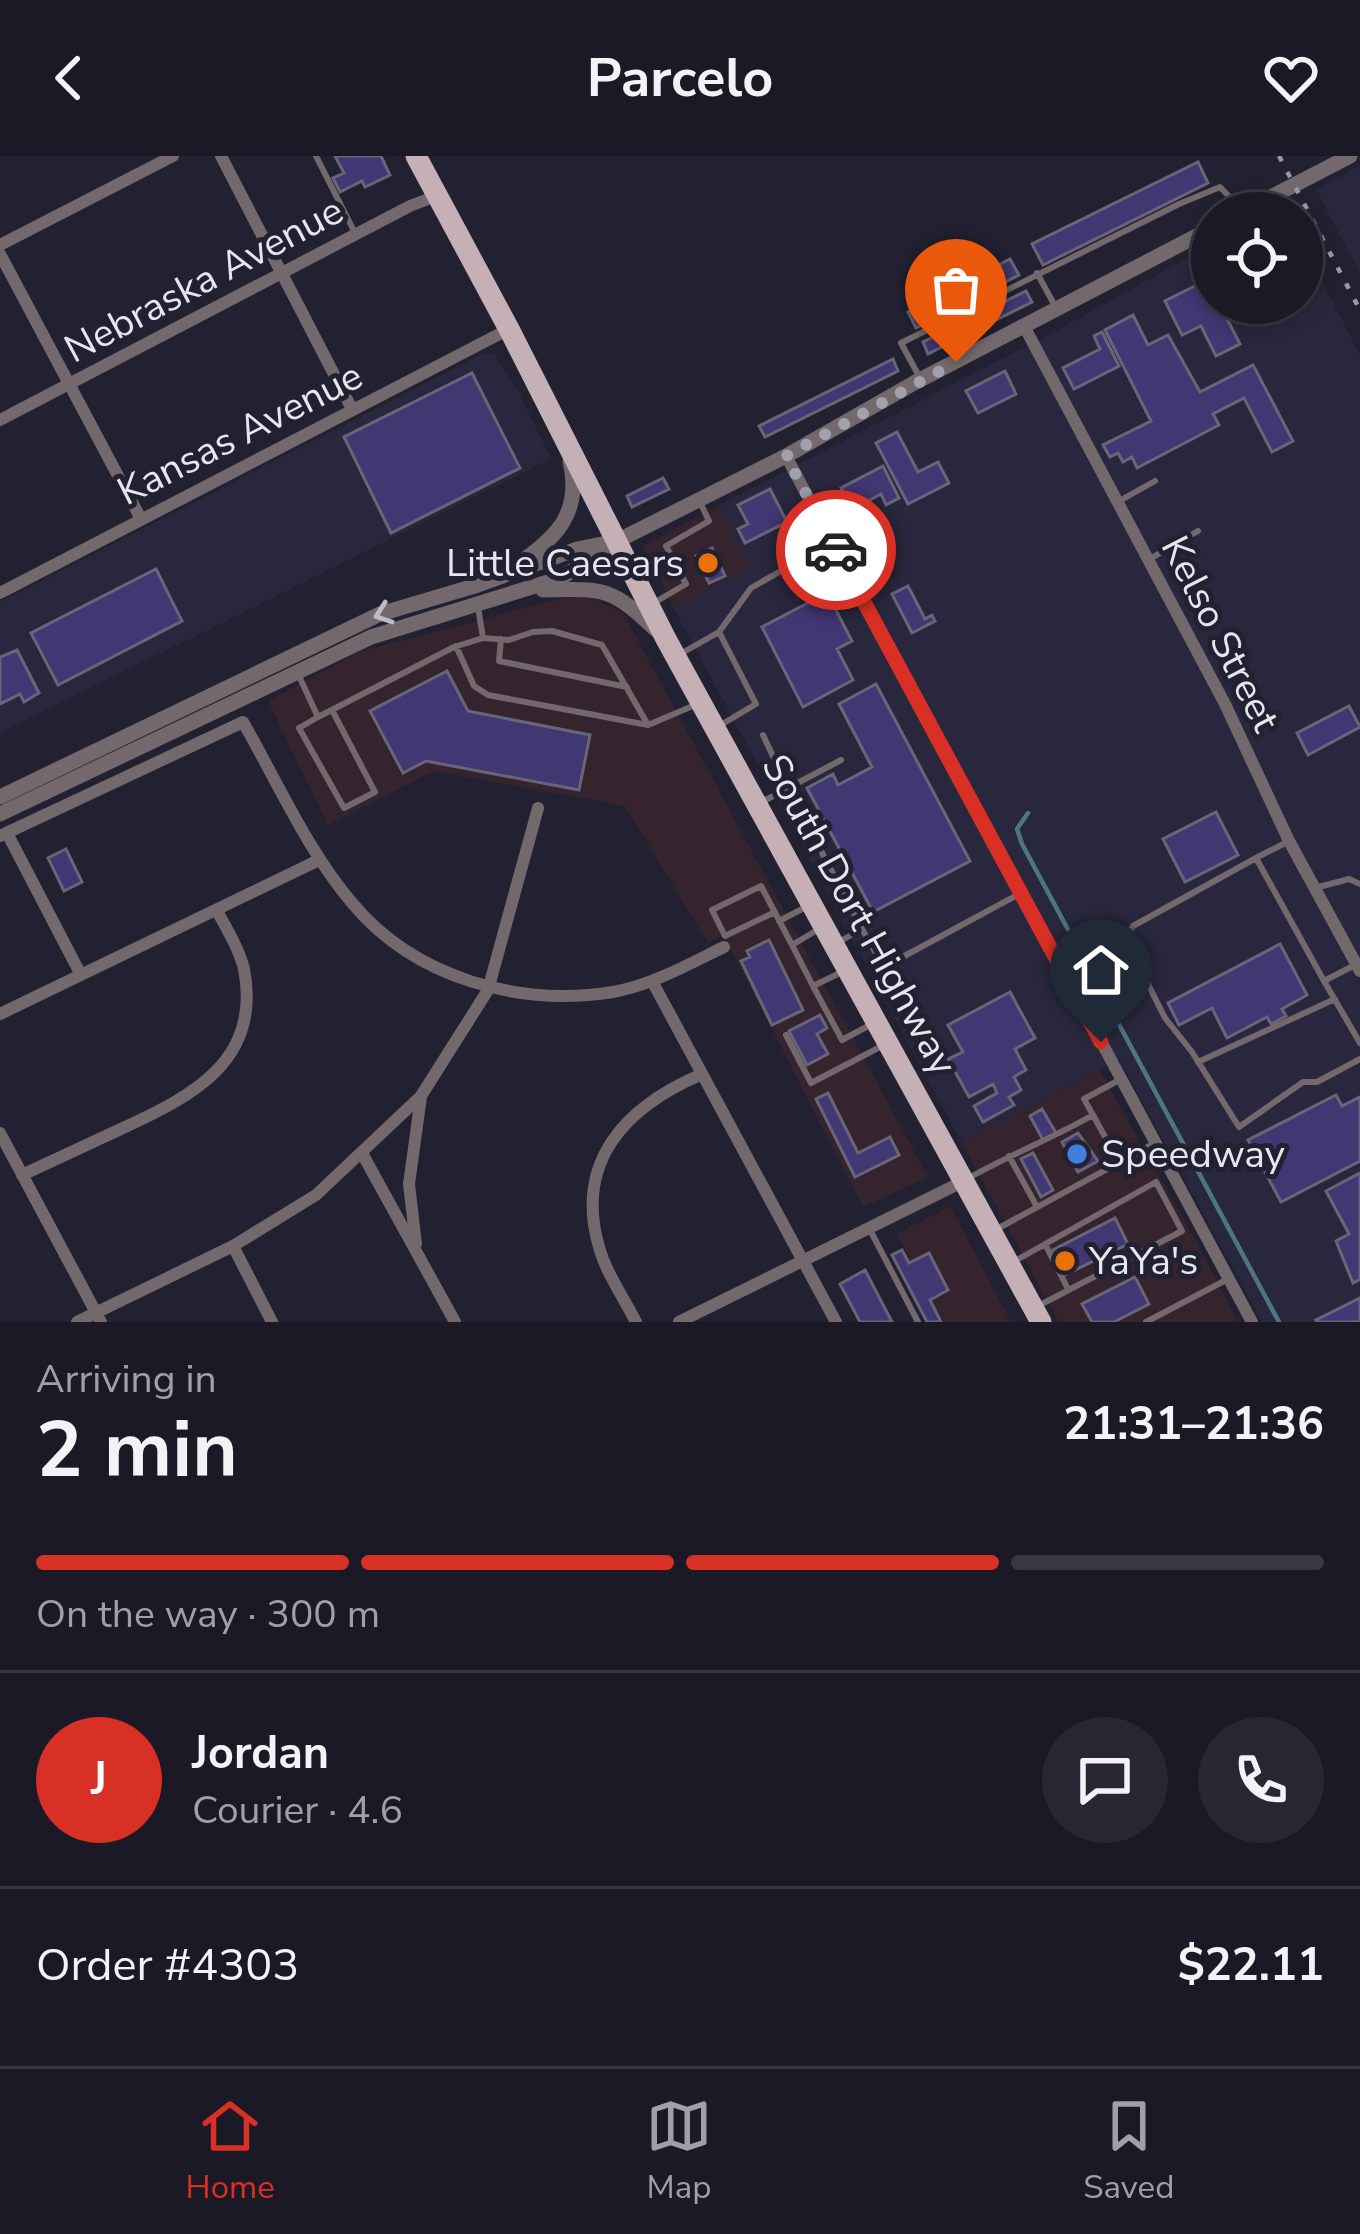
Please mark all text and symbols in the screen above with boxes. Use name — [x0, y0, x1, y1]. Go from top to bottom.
text: Parcelo — [587, 41, 773, 115]
icon: back — [36, 45, 102, 111]
icon: heart — [1258, 45, 1324, 111]
street label: Nebraska Avenue — [55, 184, 353, 376]
map controls — [1191, 192, 1323, 324]
button: locate — [1191, 192, 1323, 324]
pin — [905, 239, 1007, 362]
icon: bag — [923, 257, 989, 323]
street label: Kansas Avenue — [109, 350, 371, 518]
courier — [776, 490, 896, 610]
icon: car — [803, 517, 869, 583]
street label: Kelso Street — [1148, 527, 1292, 741]
place label: Little Caesars — [446, 537, 684, 590]
marker: Little Caesars — [695, 550, 721, 576]
one-way arrow — [374, 600, 395, 624]
street label: South Dort Highway — [749, 745, 969, 1085]
pin — [1050, 919, 1152, 1042]
icon: home — [1068, 937, 1134, 1003]
place label: Speedway — [1101, 1128, 1285, 1181]
marker: Speedway — [1064, 1141, 1090, 1167]
place label: YaYa's — [1088, 1235, 1198, 1288]
marker: YaYa's — [1052, 1248, 1078, 1274]
text: Arriving in — [36, 1353, 217, 1406]
text: 21:31–21:36 — [1063, 1394, 1324, 1455]
text: 2 min — [36, 1397, 238, 1504]
text: On the way · 300 m — [36, 1588, 380, 1641]
button: chat — [1042, 1717, 1168, 1843]
button: phone — [1198, 1717, 1324, 1843]
text: Jordan — [192, 1723, 329, 1784]
text: J — [91, 1749, 107, 1810]
text: Courier · 4.6 — [192, 1784, 403, 1837]
text: Order #4303 — [36, 1935, 299, 1996]
text: $22.11 — [1178, 1935, 1324, 1996]
tab: Home — [186, 2093, 275, 2210]
tab: Map — [646, 2093, 712, 2210]
tab: Saved — [1083, 2093, 1174, 2210]

